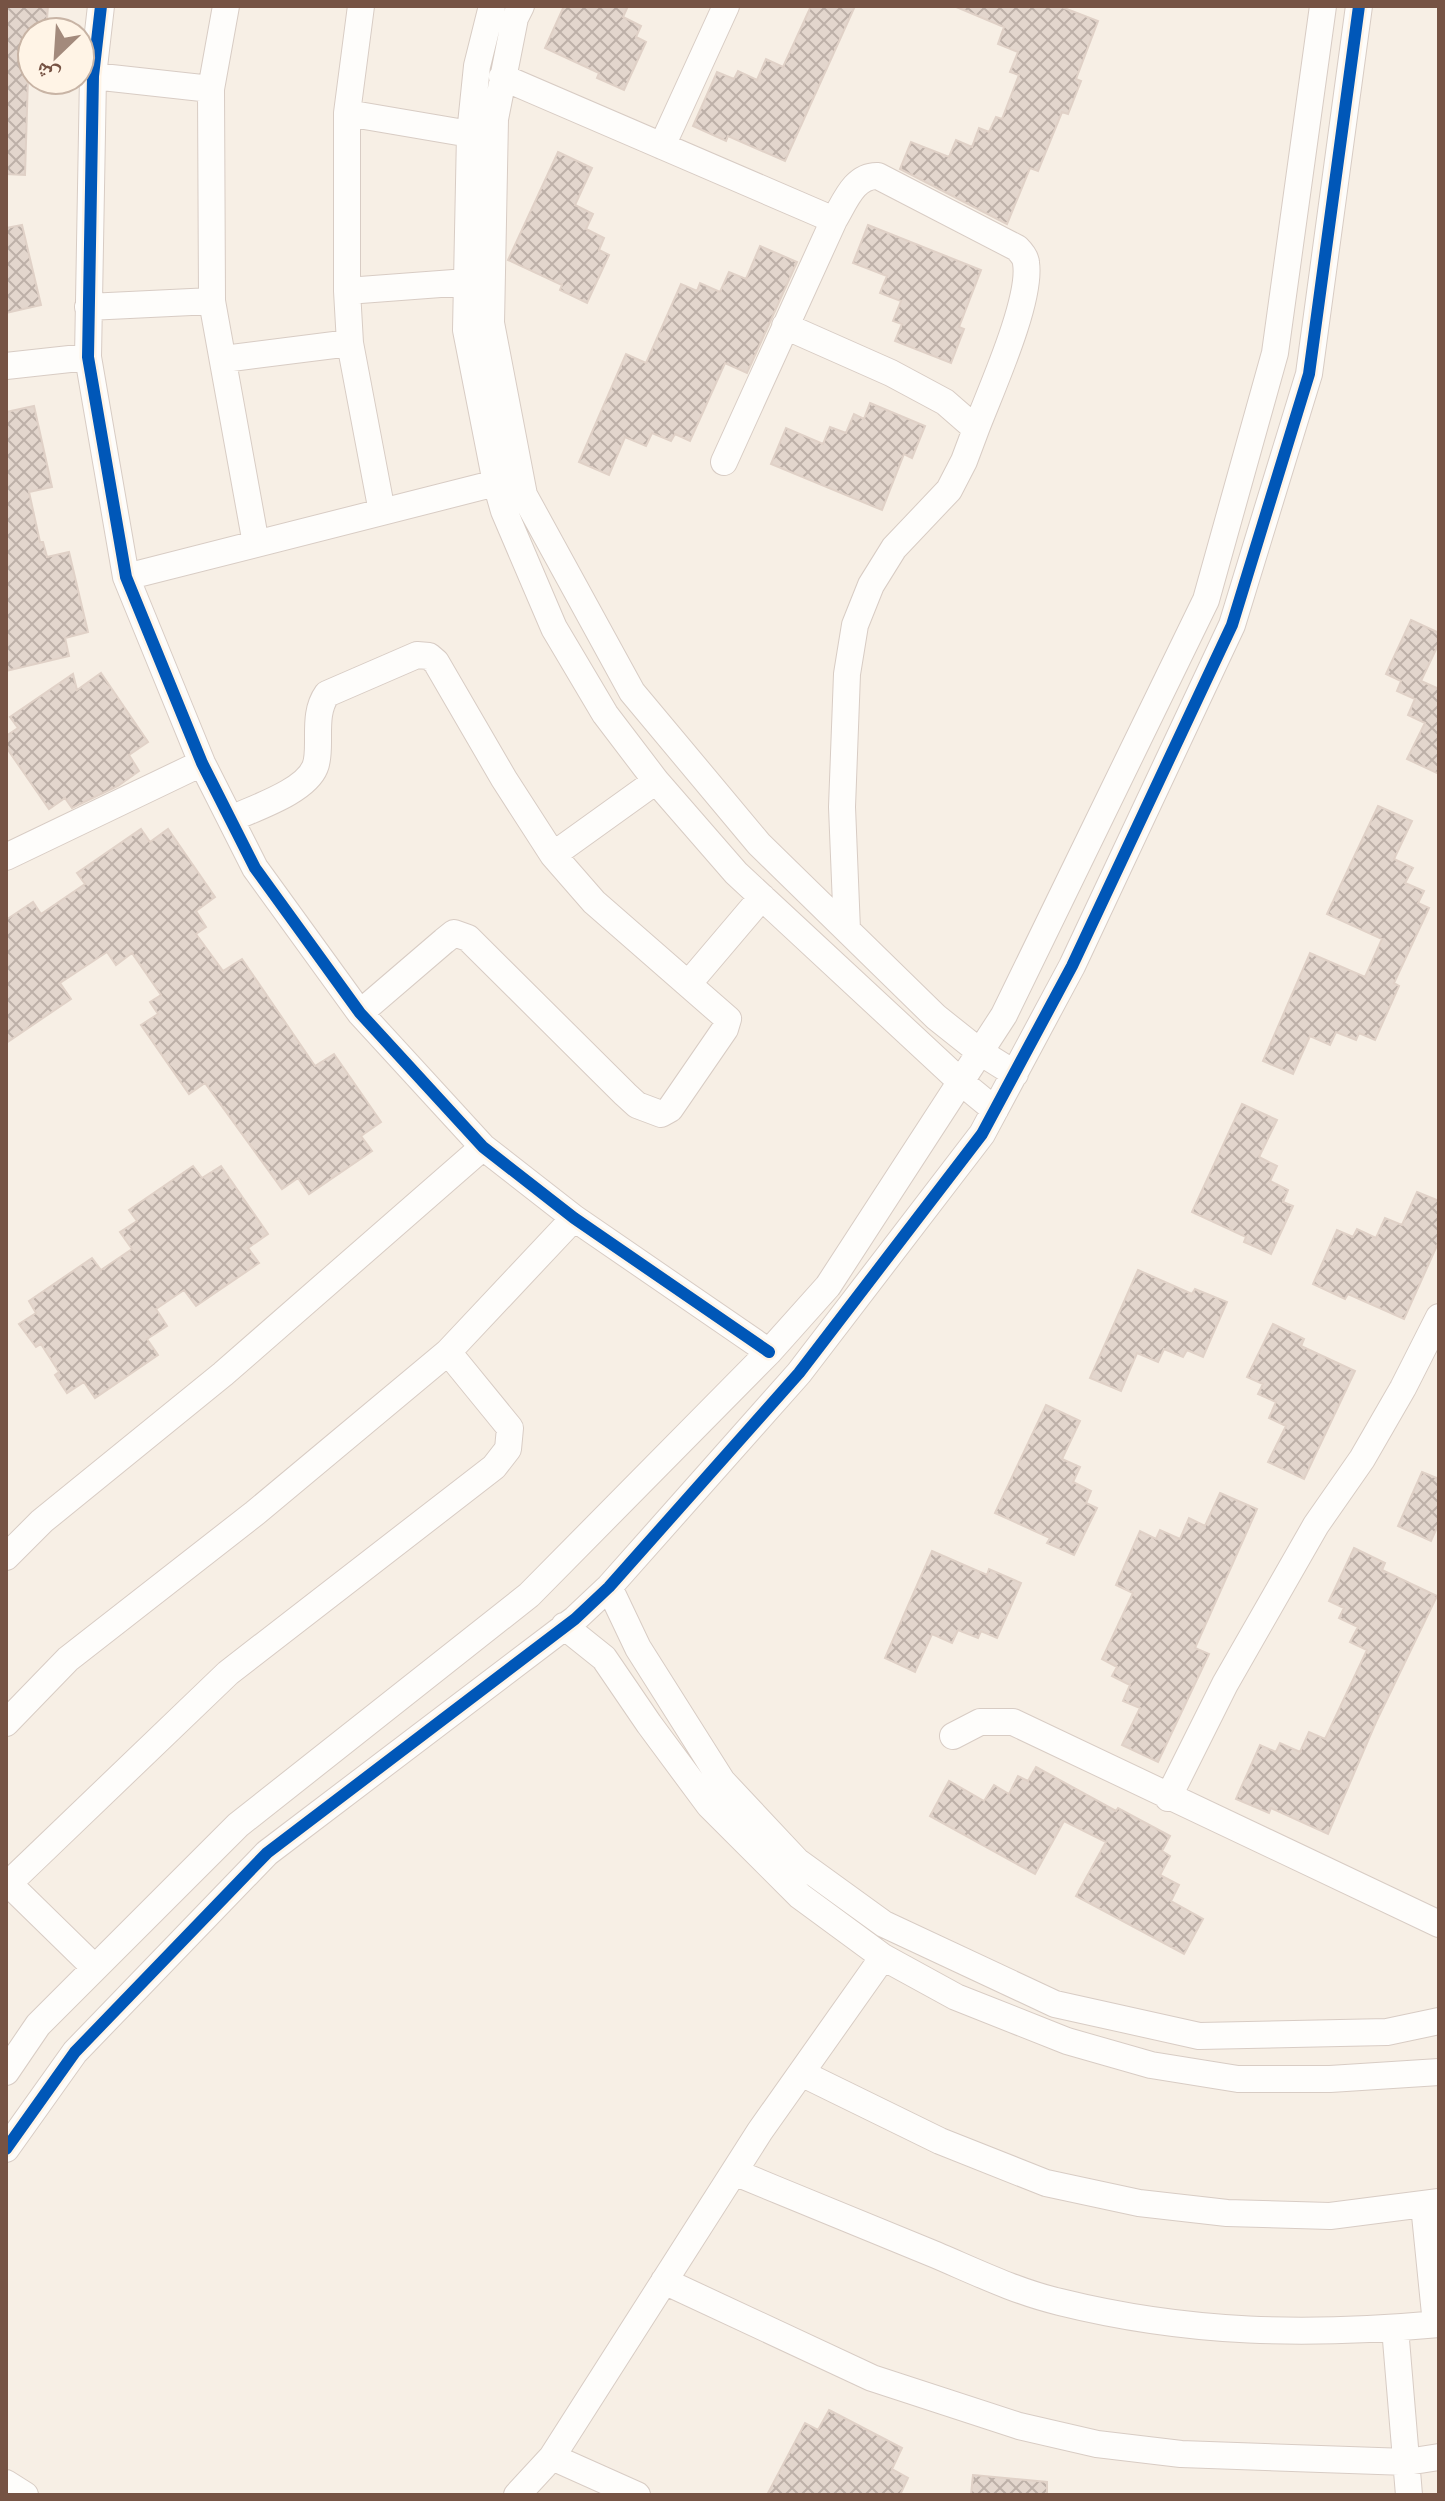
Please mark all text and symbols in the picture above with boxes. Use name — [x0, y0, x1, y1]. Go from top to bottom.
north arrow — [16, 16, 96, 96]
text: ش — [31, 56, 64, 93]

